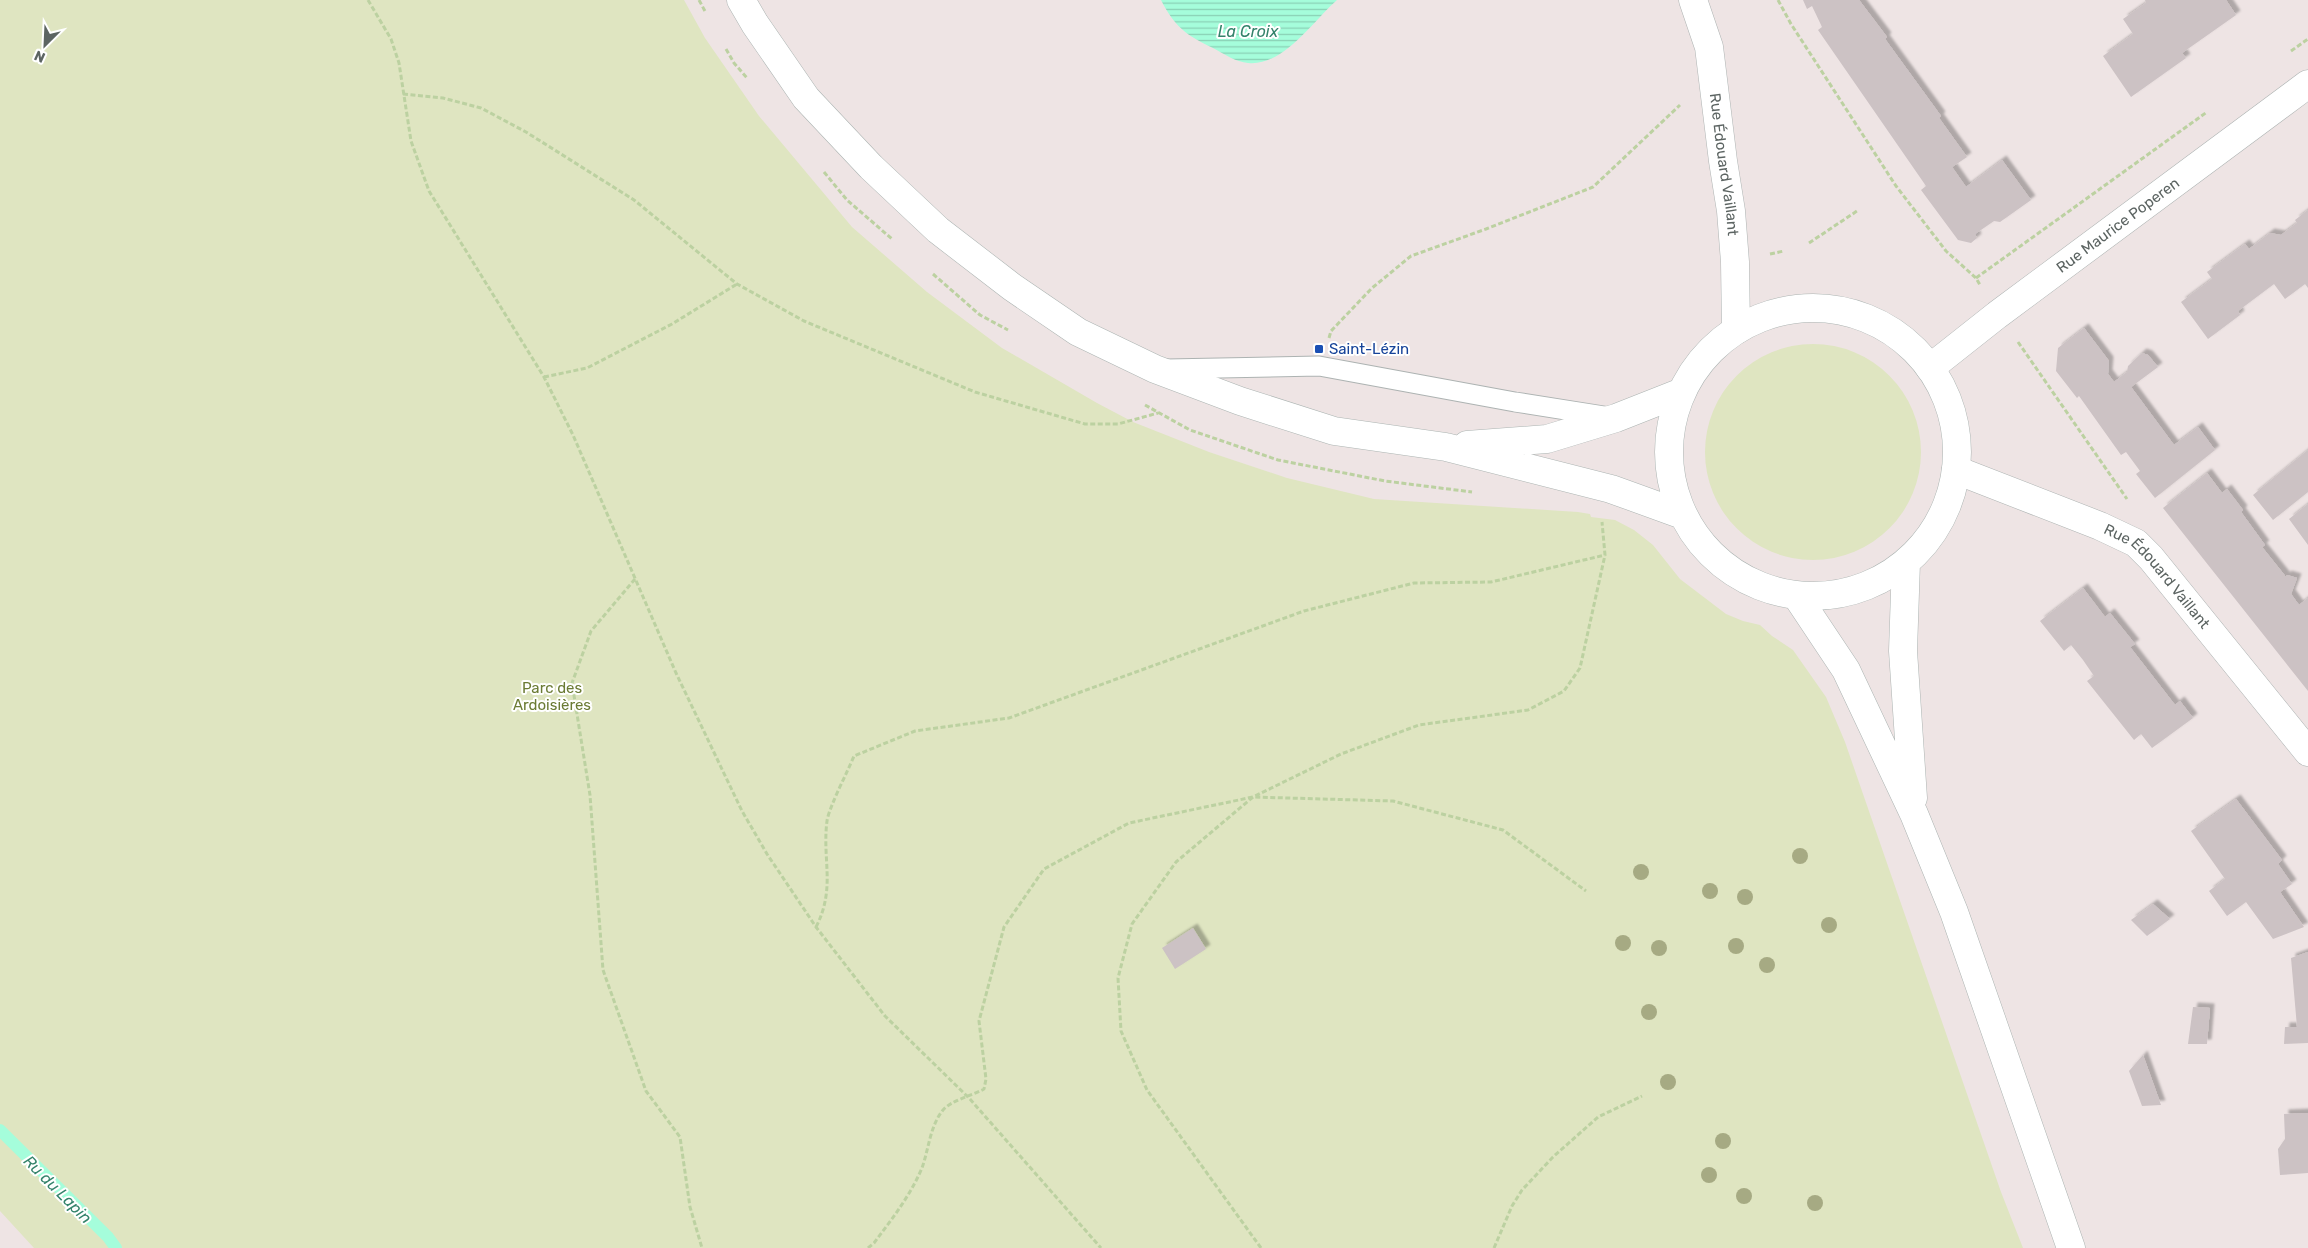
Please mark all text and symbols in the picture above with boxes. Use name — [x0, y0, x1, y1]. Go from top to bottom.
north arrow — [20, 20, 70, 70]
water label: La Croix — [1218, 22, 1279, 41]
text: N — [32, 47, 48, 66]
street label: Rue Édouard Vaillant — [1706, 92, 1742, 237]
street label: Rue Maurice Poperen — [2053, 174, 2183, 277]
place label: Saint-Lézin — [1329, 340, 1409, 358]
marker: Saint-Lézin — [1313, 343, 1325, 355]
street label: Rue Édouard Vaillant — [2101, 520, 2214, 633]
park label: Parc des Ardoisières — [513, 679, 591, 714]
water label: Ru du Lapin — [20, 1151, 96, 1227]

